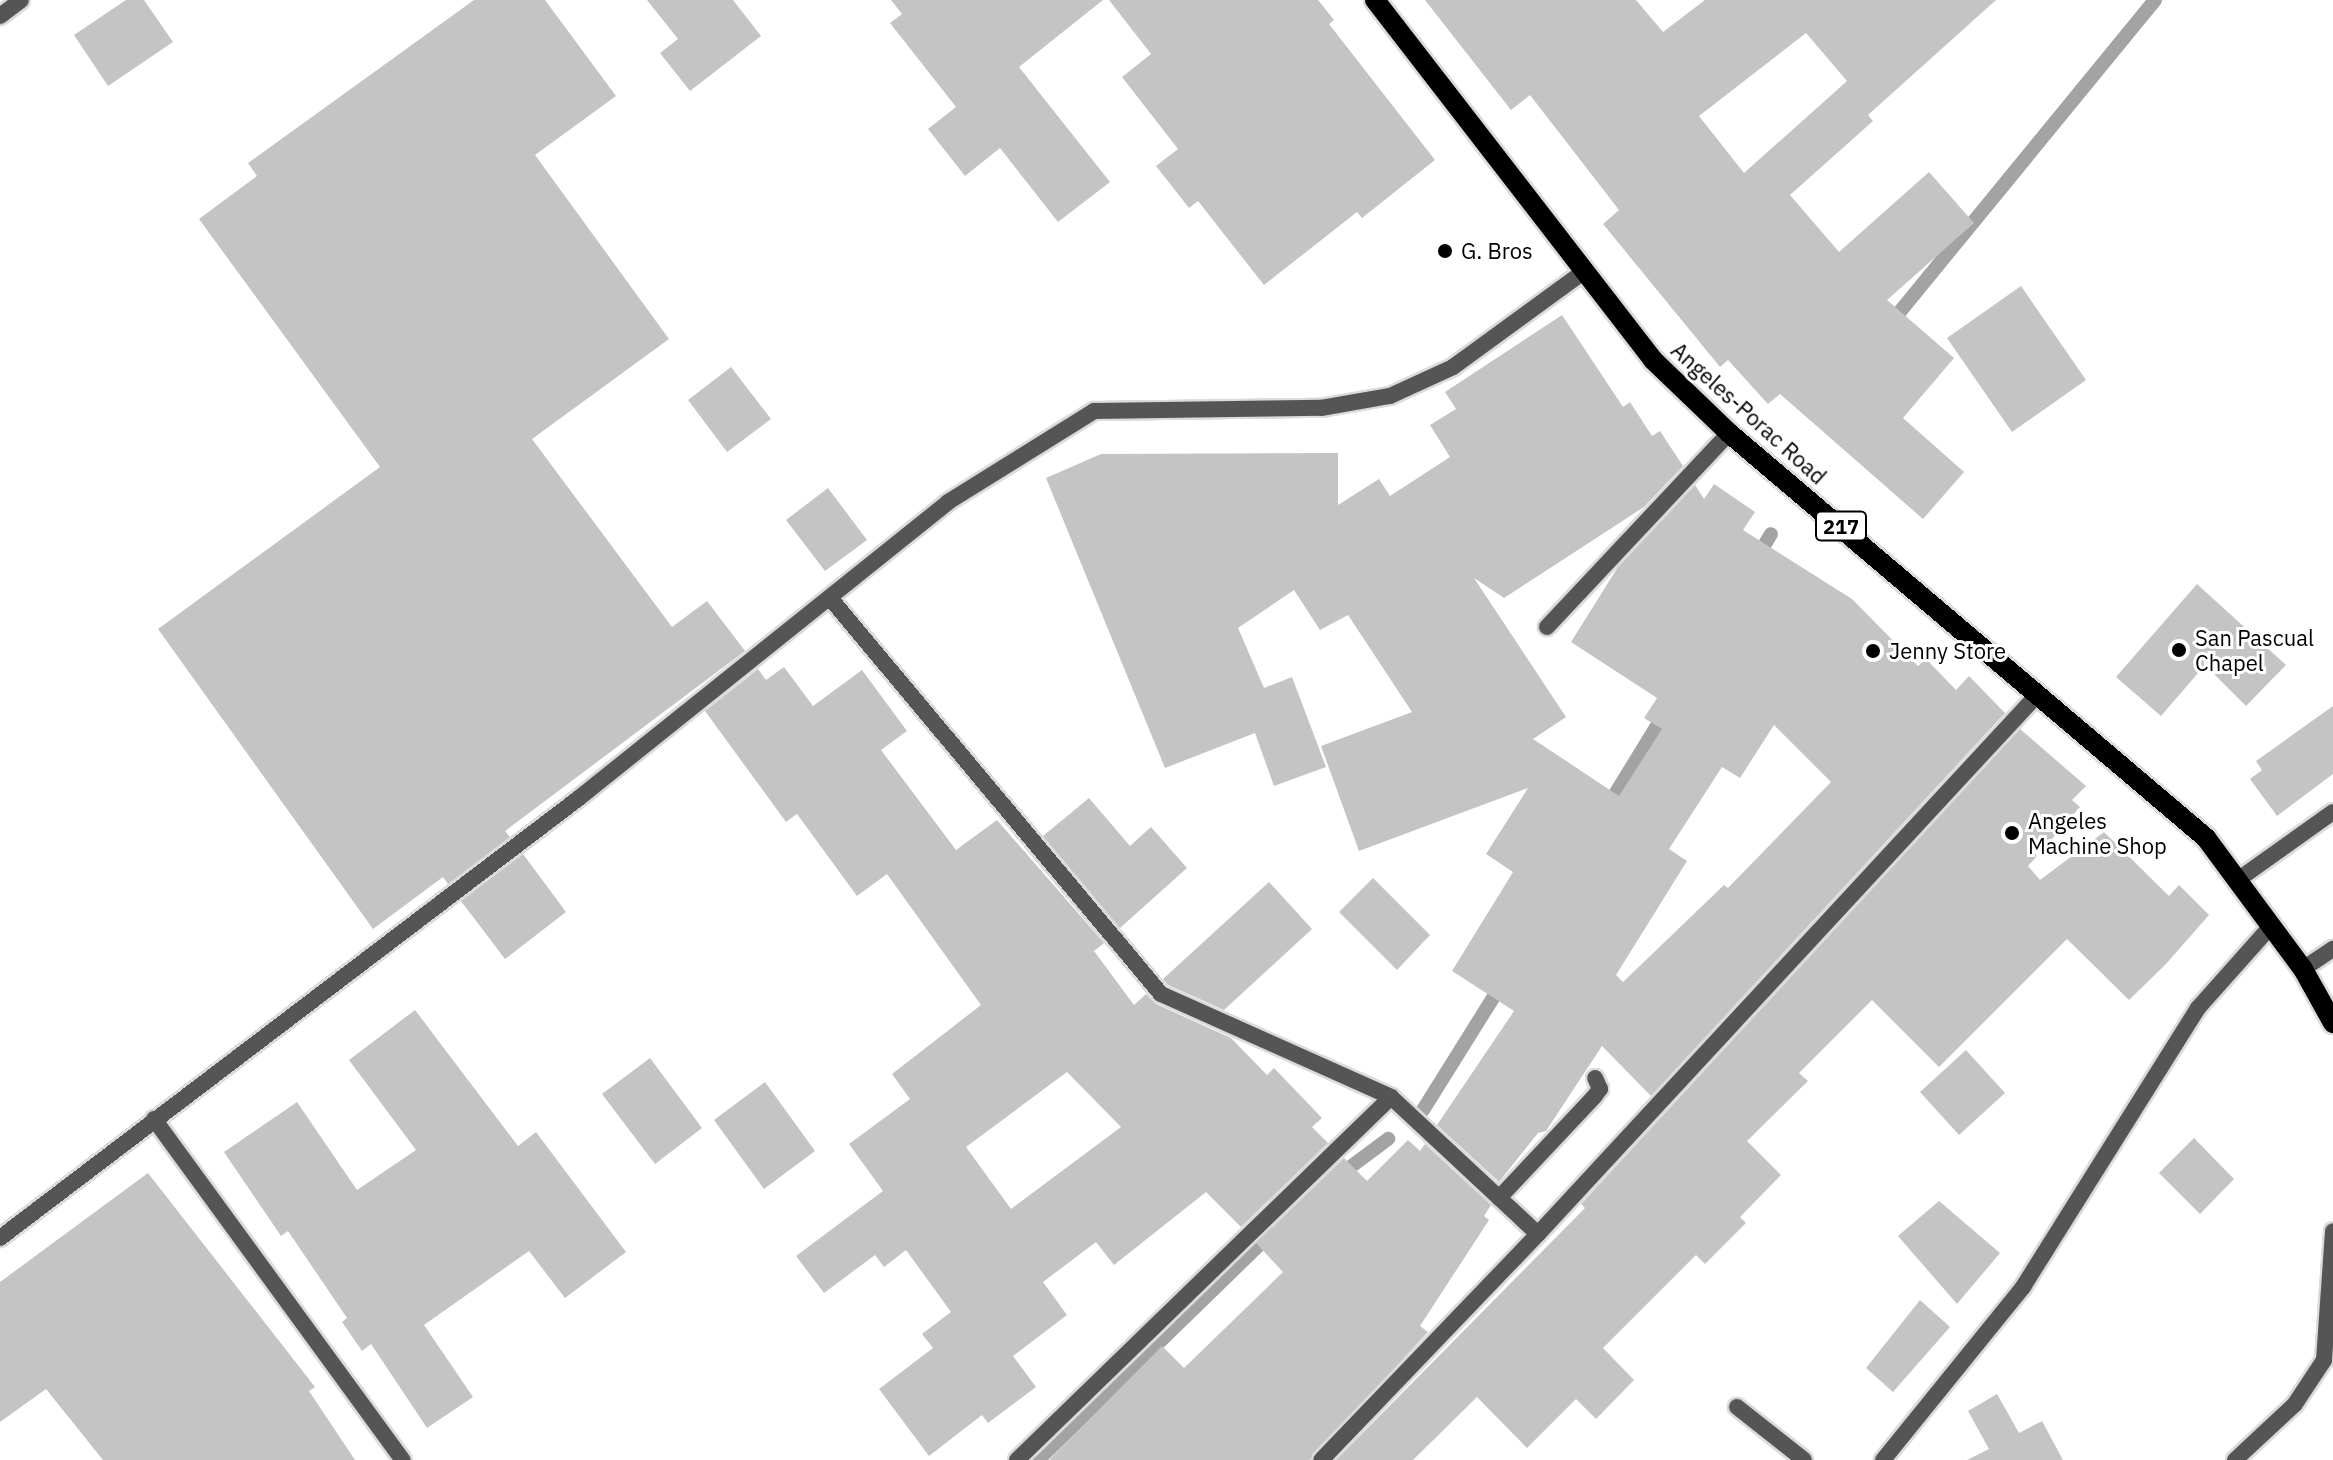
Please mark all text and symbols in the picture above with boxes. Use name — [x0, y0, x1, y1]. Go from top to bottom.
place label: G. Bros — [1461, 238, 1533, 264]
marker: G. Bros — [1436, 242, 1454, 260]
street label: Angeles-Porac Road — [1666, 337, 1832, 489]
road number: 217 — [1815, 510, 1867, 542]
place label: San Pascual Chapel — [2195, 624, 2314, 676]
place label: Jenny Store — [1889, 638, 2006, 664]
marker: San Pascual Chapel — [2170, 641, 2188, 659]
marker: Jenny Store — [1864, 642, 1882, 660]
place label: Angeles Machine Shop — [2028, 807, 2167, 858]
marker: Angeles Machine Shop — [2003, 824, 2021, 842]

